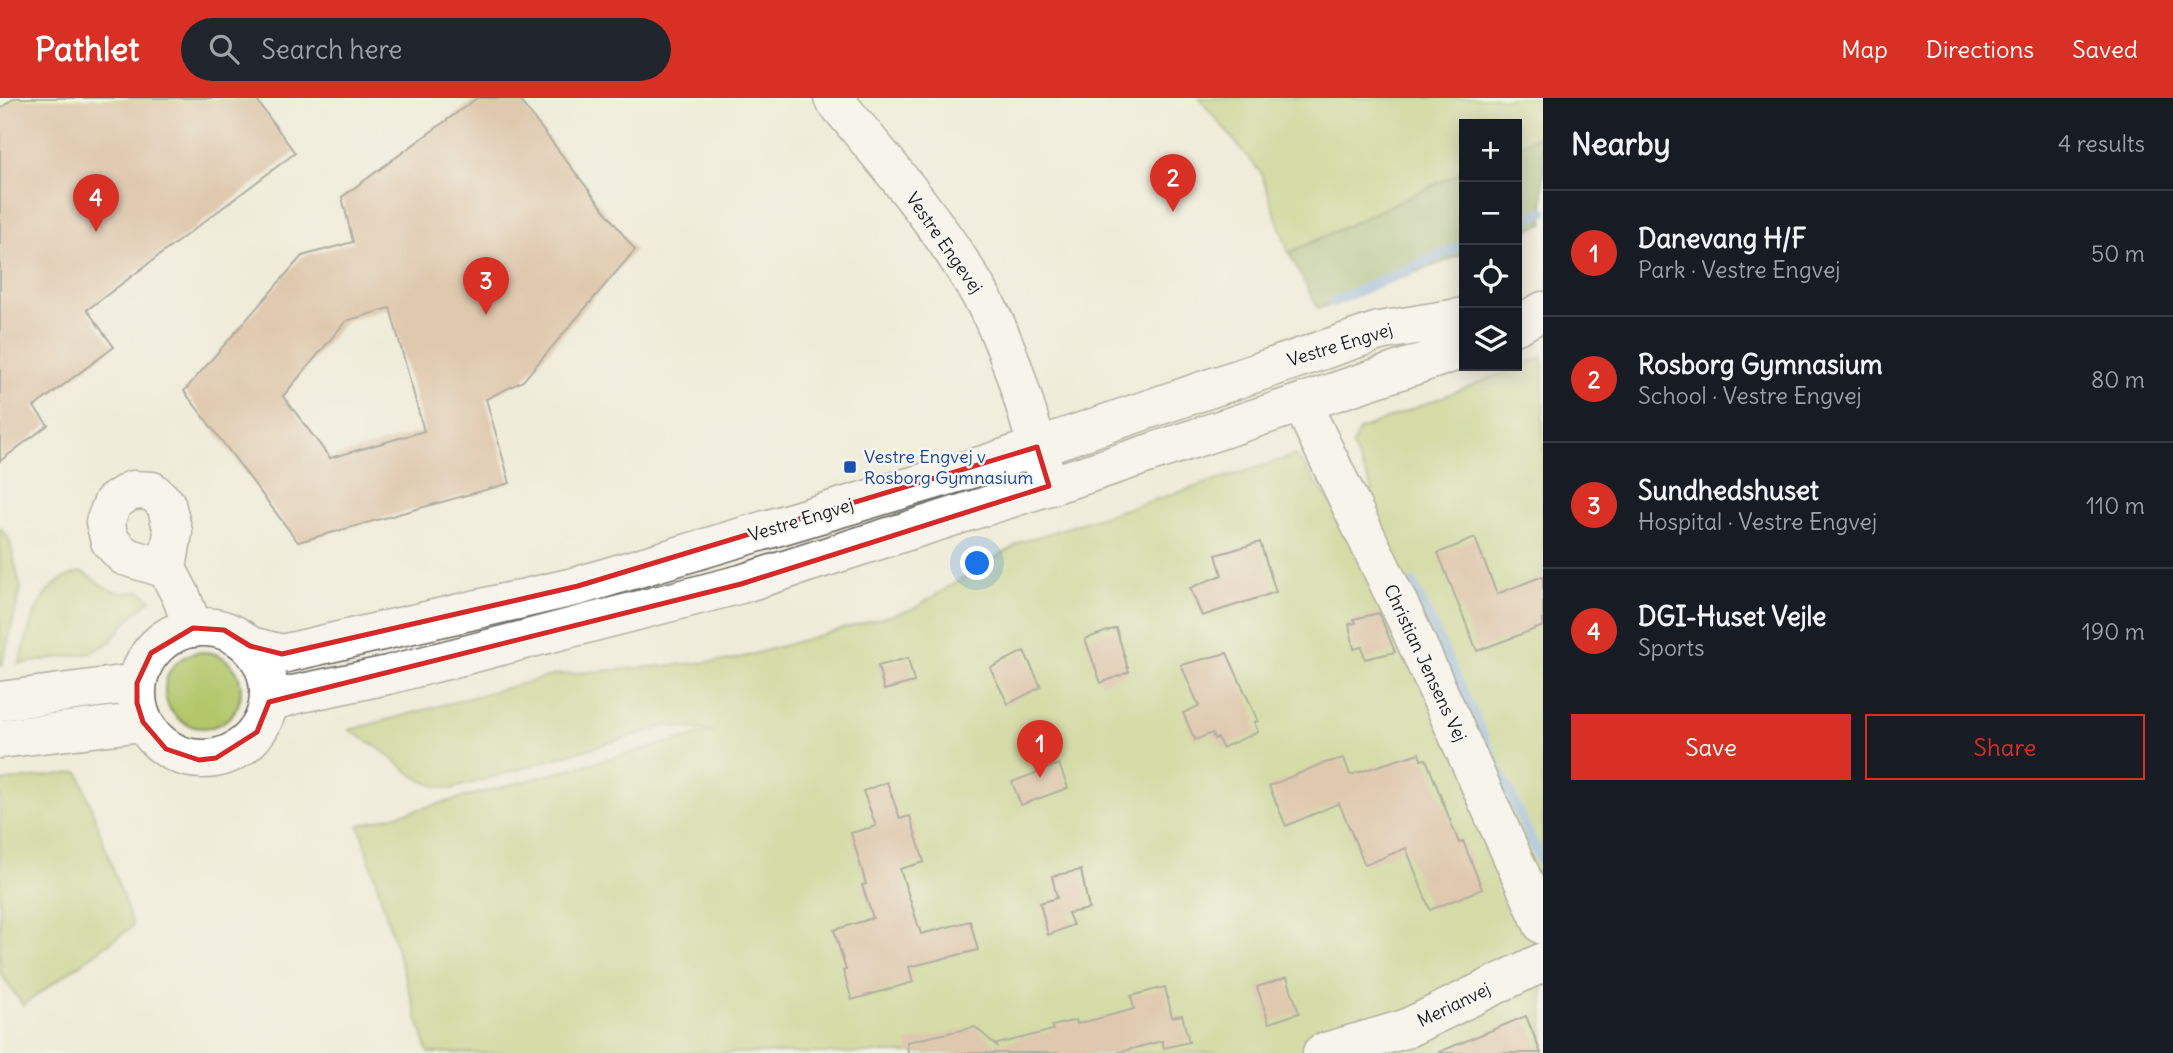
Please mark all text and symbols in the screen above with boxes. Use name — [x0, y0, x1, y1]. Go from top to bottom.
search box — [181, 18, 671, 81]
text: Pathlet — [35, 28, 139, 70]
icon: search — [205, 30, 243, 68]
text: Search here — [261, 33, 402, 66]
text: Map — [1841, 34, 1888, 64]
text: Directions — [1926, 34, 2034, 64]
text: Saved — [2072, 34, 2138, 64]
map controls — [1459, 119, 1522, 371]
button: + — [1459, 119, 1522, 182]
text: Nearby — [1571, 125, 1671, 163]
text: 4 results — [2058, 129, 2145, 158]
pin: 2 — [1150, 154, 1196, 212]
pin: 4 — [73, 174, 119, 232]
button: − — [1459, 182, 1522, 245]
street label: Vestre Engevej — [901, 188, 988, 298]
text: Danevang H/F — [1638, 222, 1806, 255]
text: 1 — [1589, 239, 1599, 268]
text: 50 m — [2091, 239, 2145, 268]
button: locate — [1459, 245, 1522, 308]
text: Park · Vestre Engvej — [1638, 255, 1840, 284]
pin: 3 — [463, 257, 509, 315]
button: layers — [1459, 308, 1522, 371]
street label: Vestre Engvej — [1285, 318, 1395, 371]
text: Rosborg Gymnasium — [1638, 348, 1883, 381]
text: 2 — [1588, 365, 1600, 394]
text: 80 m — [2091, 365, 2145, 394]
text: School · Vestre Engvej — [1638, 381, 1862, 410]
place label: Vestre Engvej v Rosborg Gymnasium — [864, 445, 1034, 489]
marker: Vestre Engvej v Rosborg Gymnasium — [842, 459, 858, 475]
text: Sundhedshuset — [1638, 474, 1819, 507]
text: 3 — [1587, 491, 1601, 520]
text: 110 m — [2086, 491, 2145, 520]
street label: Vestre Engvej — [746, 493, 856, 546]
text: Hospital · Vestre Engvej — [1638, 507, 1877, 536]
your location — [960, 546, 994, 580]
street label: Christian Jensens Vej — [1379, 580, 1472, 745]
text: DGI-Huset Vejle — [1638, 600, 1826, 633]
text: 4 — [1587, 617, 1601, 646]
text: 190 m — [2082, 617, 2145, 646]
text: Sports — [1638, 633, 1704, 662]
button: Save — [1571, 714, 1851, 780]
button: Share — [1865, 714, 2145, 780]
pin: 1 — [1017, 720, 1063, 778]
street label: Merianvej — [1413, 977, 1494, 1032]

